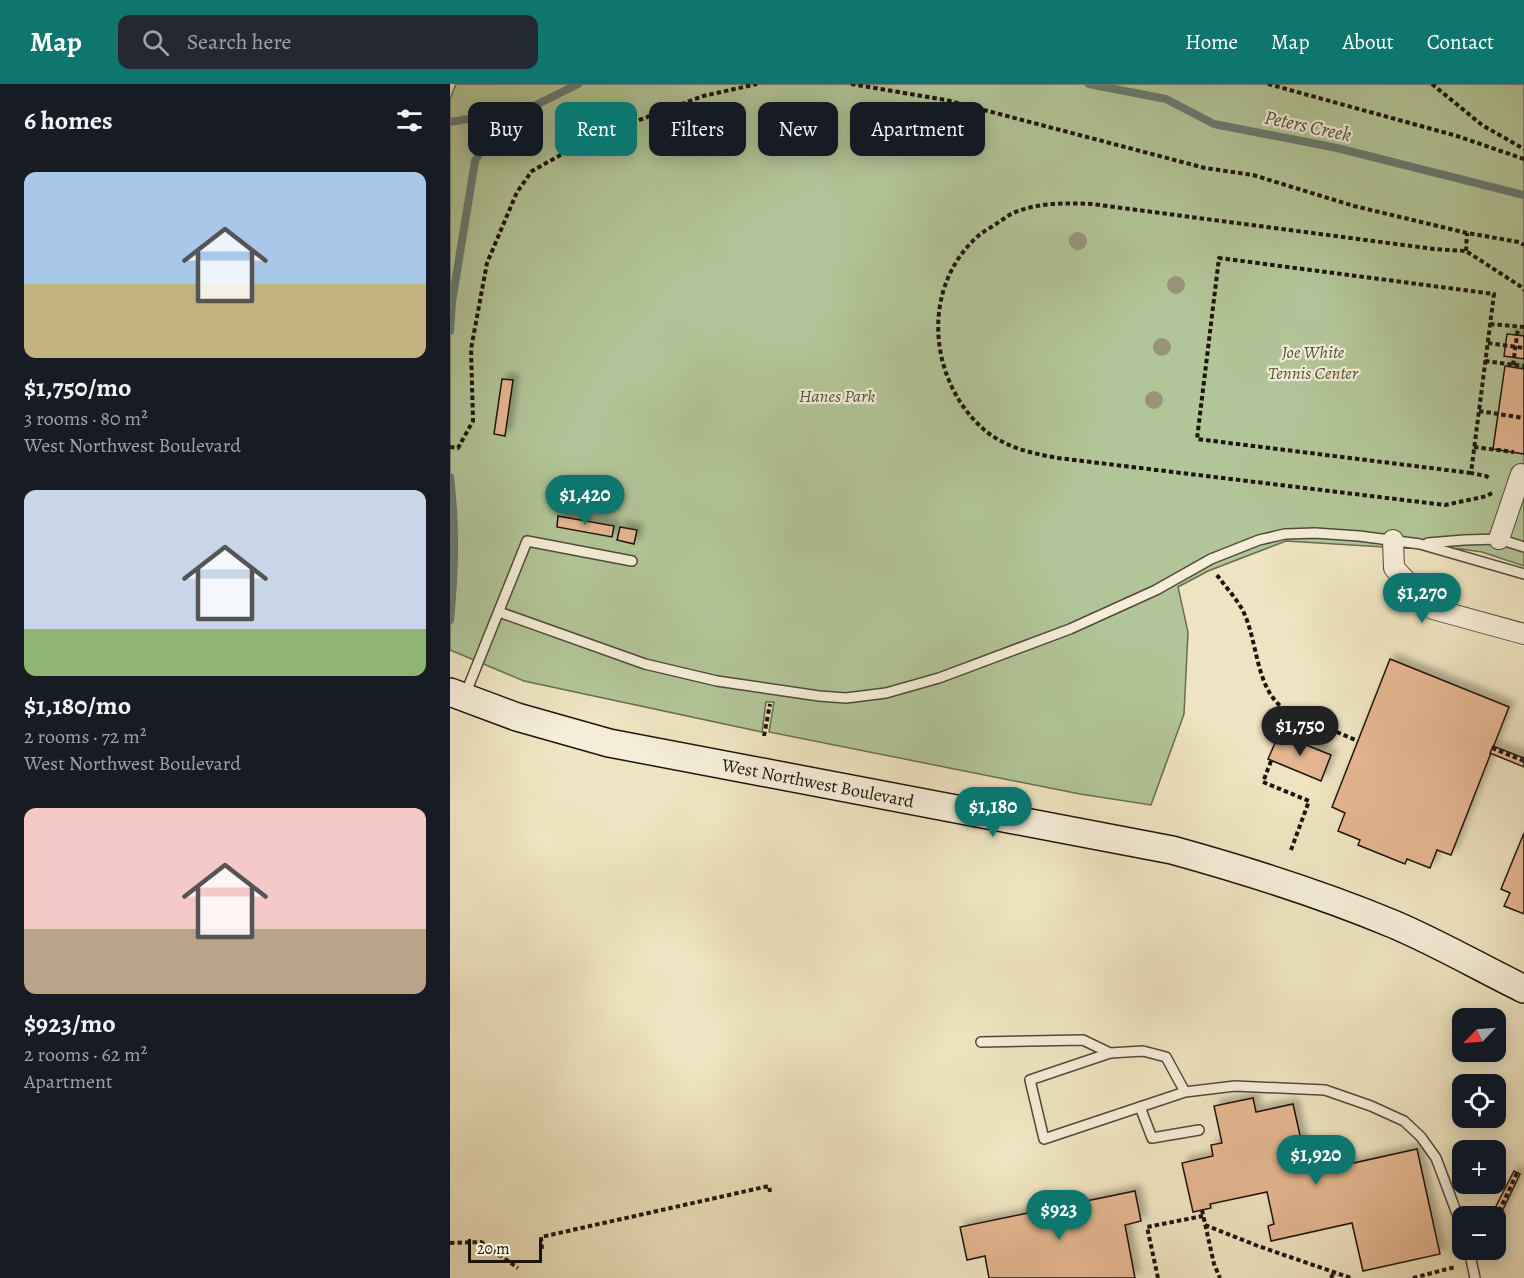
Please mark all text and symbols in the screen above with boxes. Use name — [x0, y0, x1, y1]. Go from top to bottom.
search box — [118, 15, 538, 69]
text: Map — [30, 23, 82, 61]
icon: search — [139, 26, 172, 59]
text: Search here — [187, 27, 291, 57]
text: Home — [1185, 28, 1238, 56]
text: Map — [1271, 28, 1309, 56]
text: About — [1342, 28, 1394, 56]
text: Contact — [1427, 28, 1494, 56]
chip: Buy — [468, 102, 543, 156]
chip: Rent — [555, 102, 637, 156]
chip: Filters — [649, 102, 746, 156]
chip: New — [758, 102, 838, 156]
chip: Apartment — [850, 102, 985, 156]
text: 6 homes — [24, 103, 113, 138]
icon: filters — [393, 104, 426, 137]
water label: Peters Creek — [1262, 104, 1354, 148]
icon: home — [171, 211, 279, 319]
park label: Joe White Tennis Center — [1268, 340, 1359, 385]
text: $1,750/mo — [24, 370, 131, 405]
park label: Hanes Park — [799, 384, 875, 408]
text: 3 rooms · 80 m² — [24, 405, 148, 432]
text: West Northwest Boulevard — [24, 432, 241, 459]
pin: $1,420 — [536, 475, 634, 526]
text: $1,420 — [560, 481, 610, 508]
icon: home — [171, 529, 279, 637]
pin: $1,270 — [1373, 573, 1471, 624]
text: $1,270 — [1397, 579, 1447, 606]
text: $1,180/mo — [24, 688, 131, 723]
pin: $1,750 — [1251, 706, 1349, 757]
text: $1,750 — [1276, 712, 1325, 739]
text: 2 rooms · 72 m² — [24, 723, 146, 750]
text: West Northwest Boulevard — [24, 750, 241, 777]
street label: West Northwest Boulevard — [719, 752, 916, 813]
pin: $1,180 — [944, 787, 1042, 838]
text: $1,180 — [969, 793, 1017, 820]
icon: home — [171, 847, 279, 955]
text: $923/mo — [24, 1006, 116, 1041]
north arrow — [1452, 1008, 1506, 1062]
map controls — [1452, 1008, 1506, 1260]
text: 2 rooms · 62 m² — [24, 1041, 147, 1068]
text: Apartment — [24, 1068, 113, 1095]
button: locate — [1452, 1074, 1506, 1128]
pin: $1,920 — [1267, 1135, 1365, 1186]
button: + — [1452, 1140, 1506, 1194]
text: $1,920 — [1291, 1141, 1341, 1168]
pin: $923 — [1023, 1190, 1095, 1241]
text: $923 — [1041, 1196, 1077, 1223]
button: − — [1452, 1206, 1506, 1260]
scale bar — [468, 1236, 542, 1264]
text: 20 m — [477, 1238, 510, 1260]

